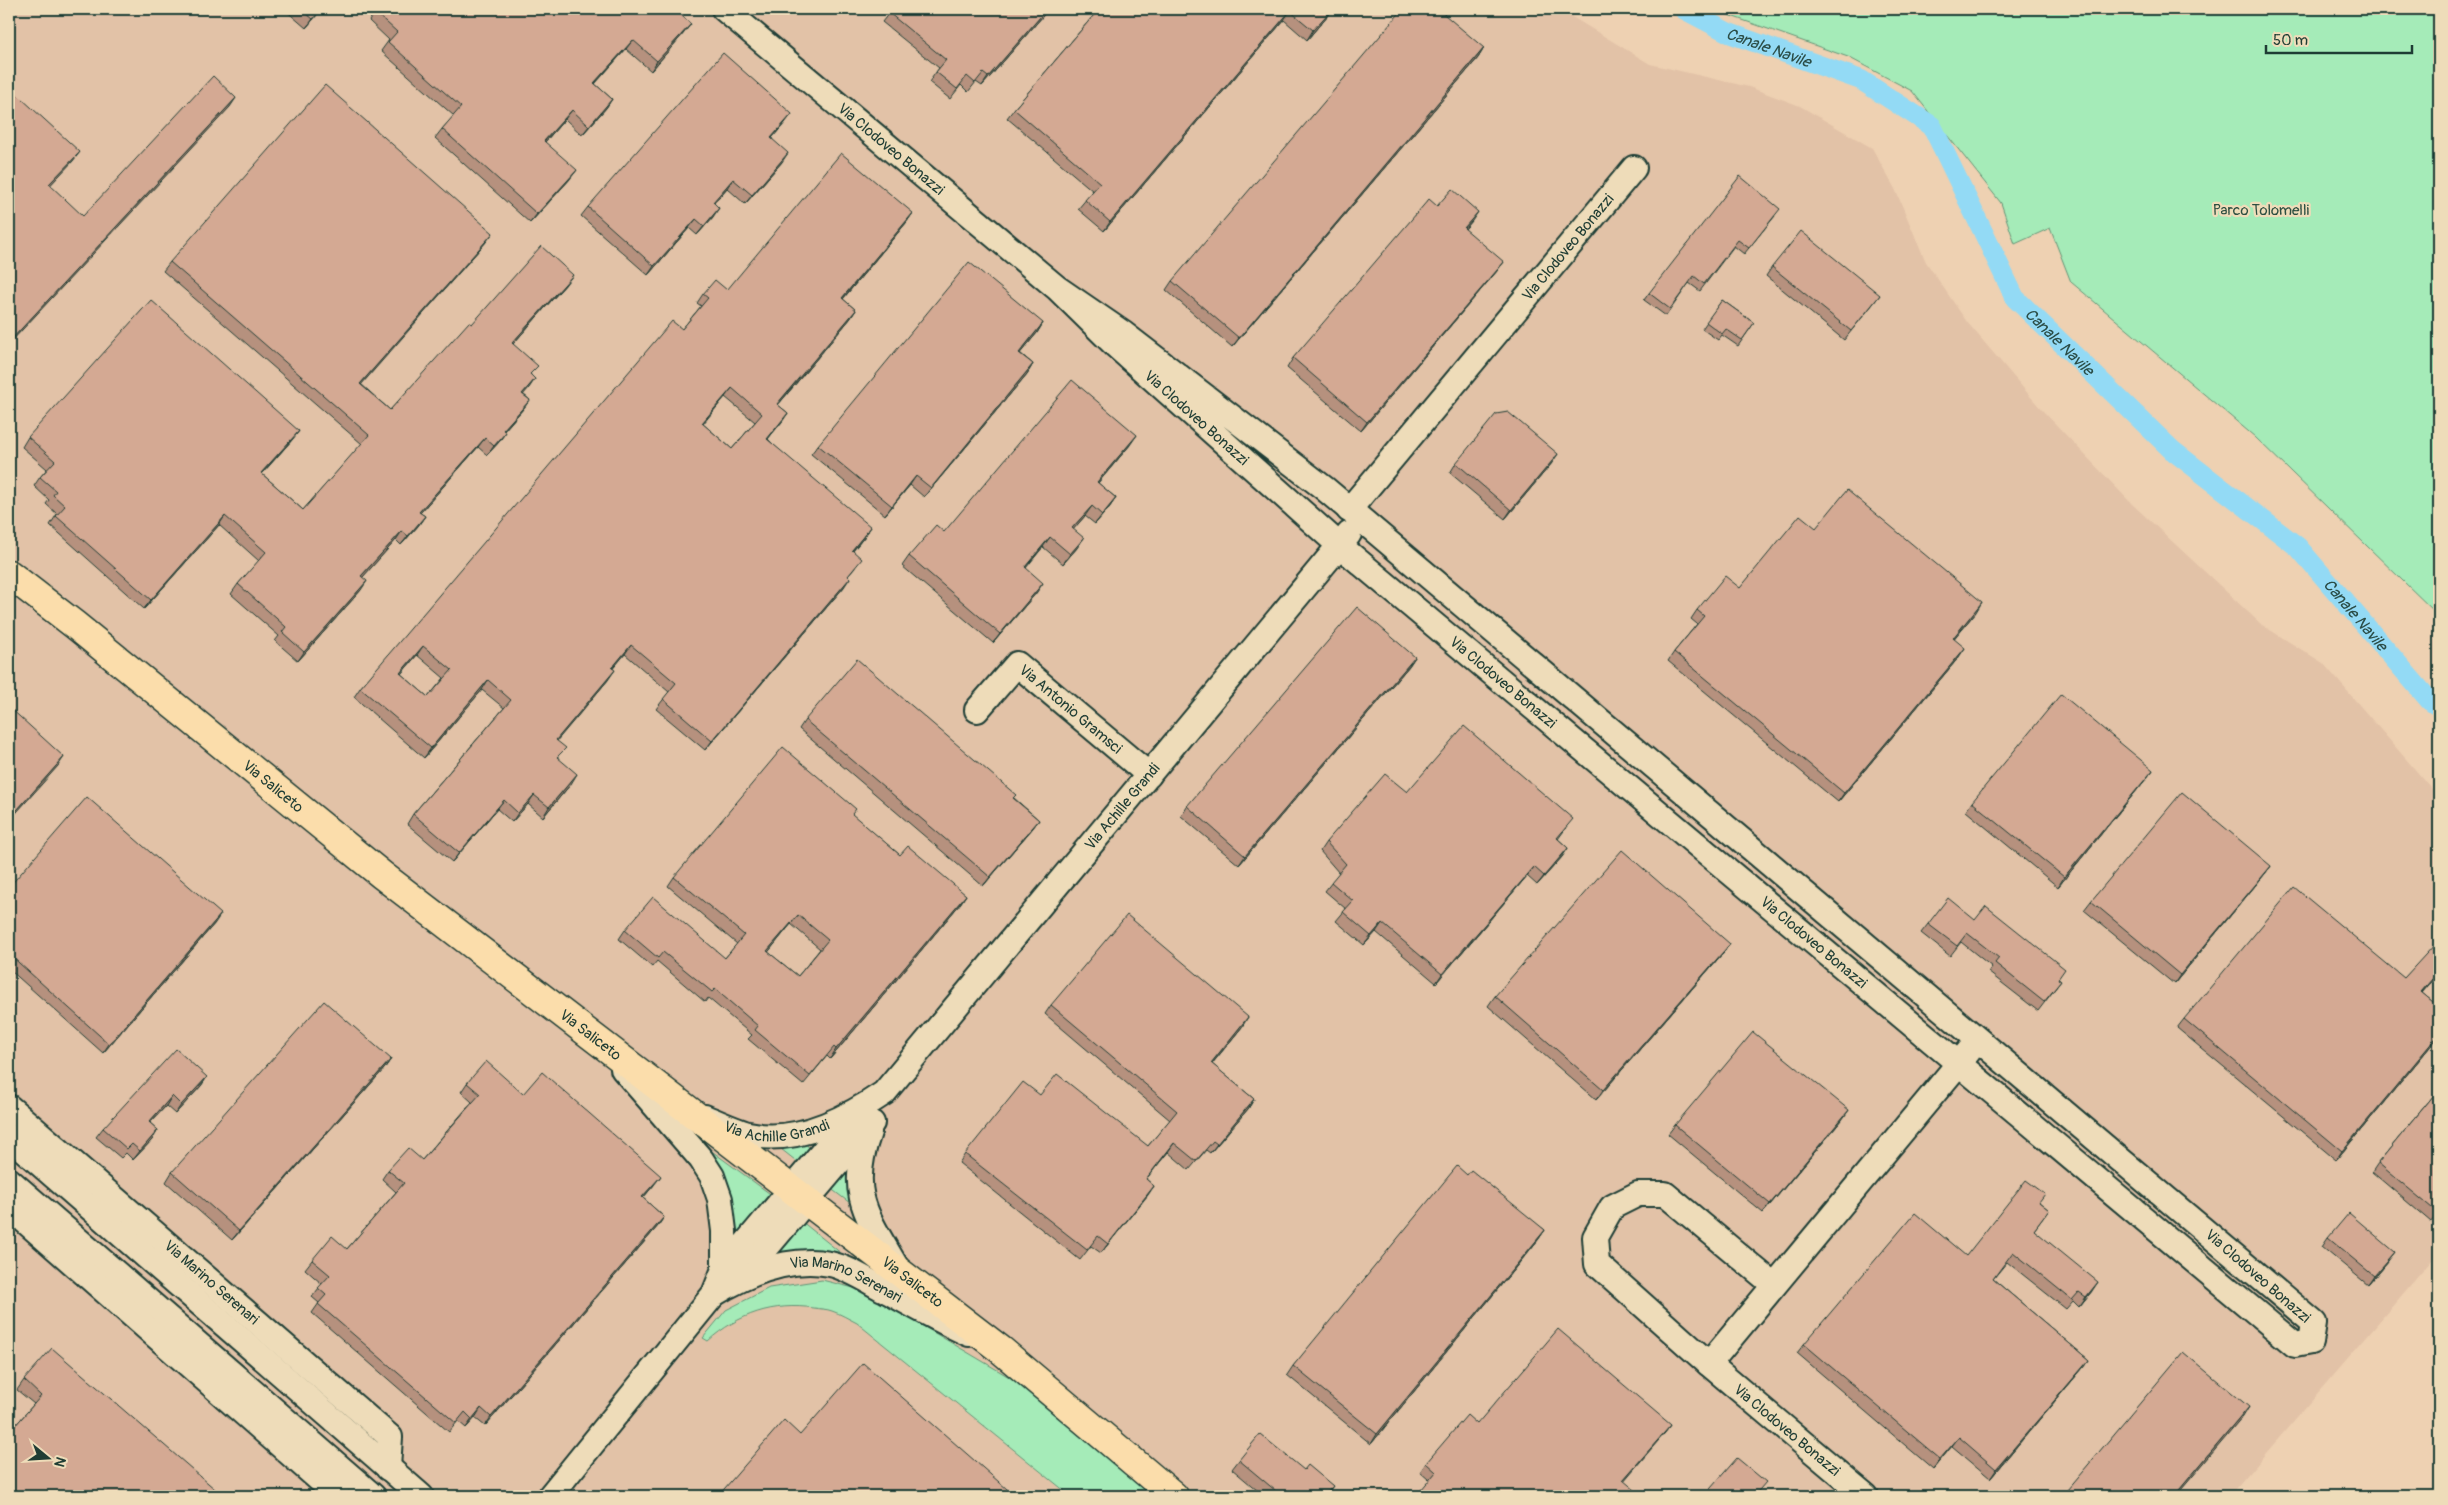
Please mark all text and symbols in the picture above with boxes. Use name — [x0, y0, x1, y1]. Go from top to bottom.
scale bar — [2266, 22, 2412, 54]
water label: Canale Navile — [1723, 24, 1815, 73]
text: 50 m — [2273, 31, 2308, 50]
street label: Via Clodoveo Bonazzi — [833, 99, 948, 200]
street label: Via Clodoveo Bonazzi — [1518, 190, 1619, 305]
park label: Parco Tolomelli — [2213, 201, 2309, 220]
water label: Canale Navile — [2020, 304, 2099, 382]
street label: Via Clodoveo Bonazzi — [1140, 367, 1253, 470]
water label: Canale Navile — [2319, 575, 2393, 657]
street label: Via Clodoveo Bonazzi — [1445, 633, 1560, 733]
street label: Via Antonio Gramsci — [1015, 661, 1126, 758]
street label: Via Saliceto — [239, 756, 307, 817]
street label: Via Achille Grandi — [1081, 759, 1165, 854]
street label: Via Clodoveo Bonazzi — [1756, 892, 1871, 993]
street label: Via Saliceto — [555, 1006, 625, 1065]
street label: Via Achille Grandi — [721, 1116, 833, 1147]
street label: Via Clodoveo Bonazzi — [2201, 1225, 2315, 1328]
street label: Via Marino Serenari — [160, 1237, 263, 1329]
street label: Via Marino Serenari — [789, 1253, 905, 1308]
street label: Via Saliceto — [877, 1253, 947, 1312]
street label: Via Clodoveo Bonazzi — [1729, 1380, 1844, 1481]
north arrow — [22, 1432, 72, 1482]
text: N — [50, 1455, 69, 1469]

